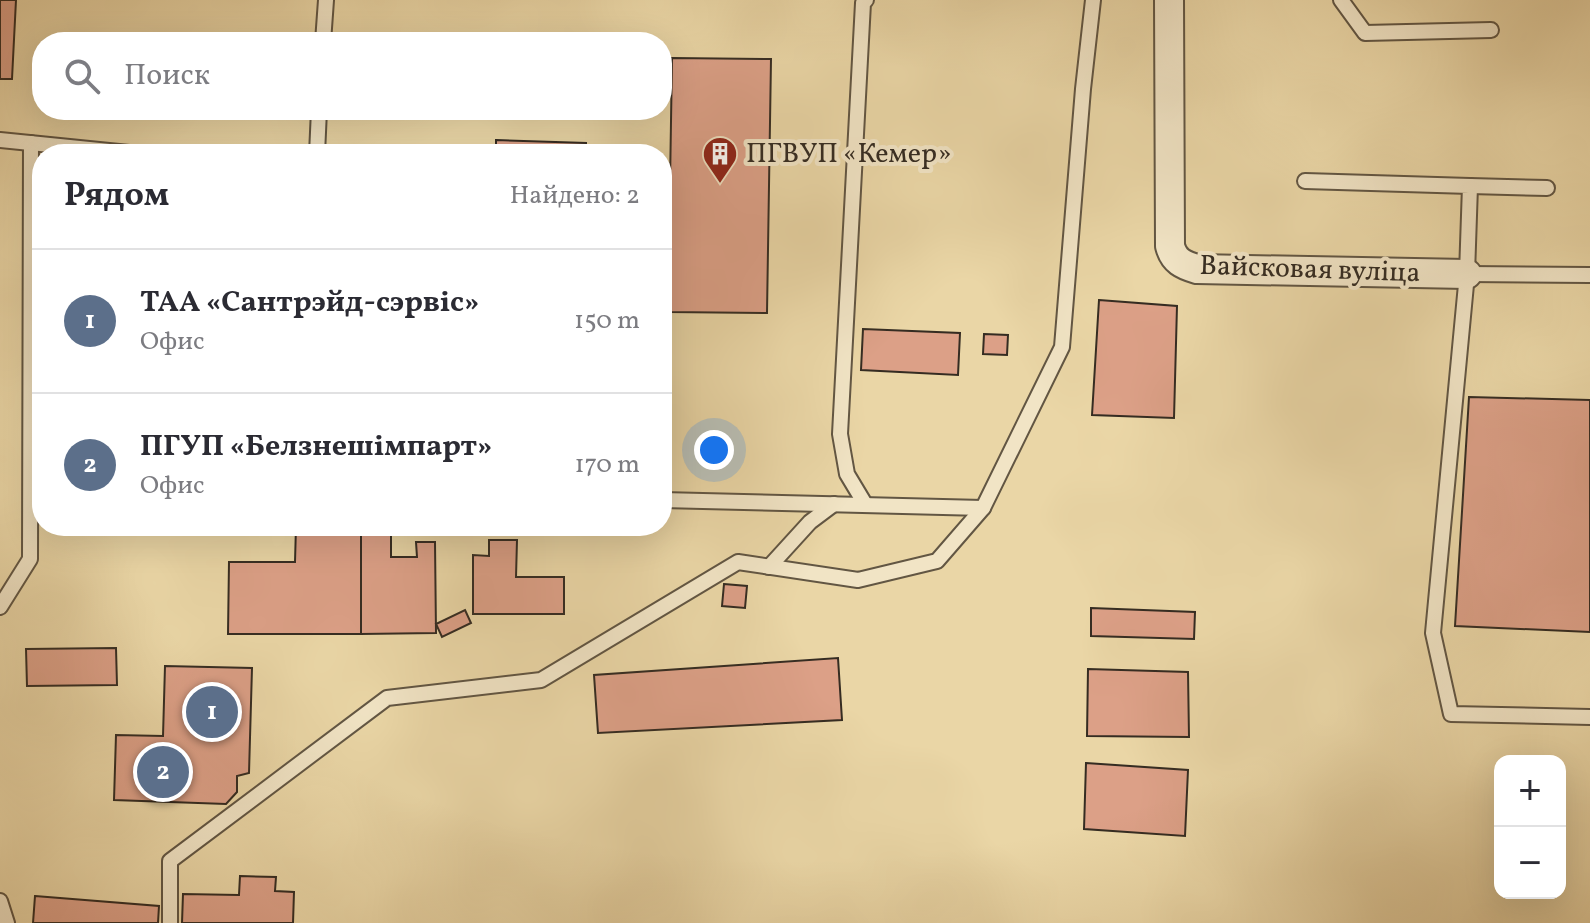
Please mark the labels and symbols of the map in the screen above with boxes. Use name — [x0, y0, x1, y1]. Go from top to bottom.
building icon: ПГВУП «Кемер» — [701, 135, 739, 185]
place label: ПГВУП «Кемер» — [746, 135, 952, 174]
street label: Вайсковая вуліца — [1199, 247, 1421, 293]
your location — [694, 430, 734, 470]
pin: 1 — [186, 682, 238, 742]
pin: 2 — [137, 742, 189, 802]

